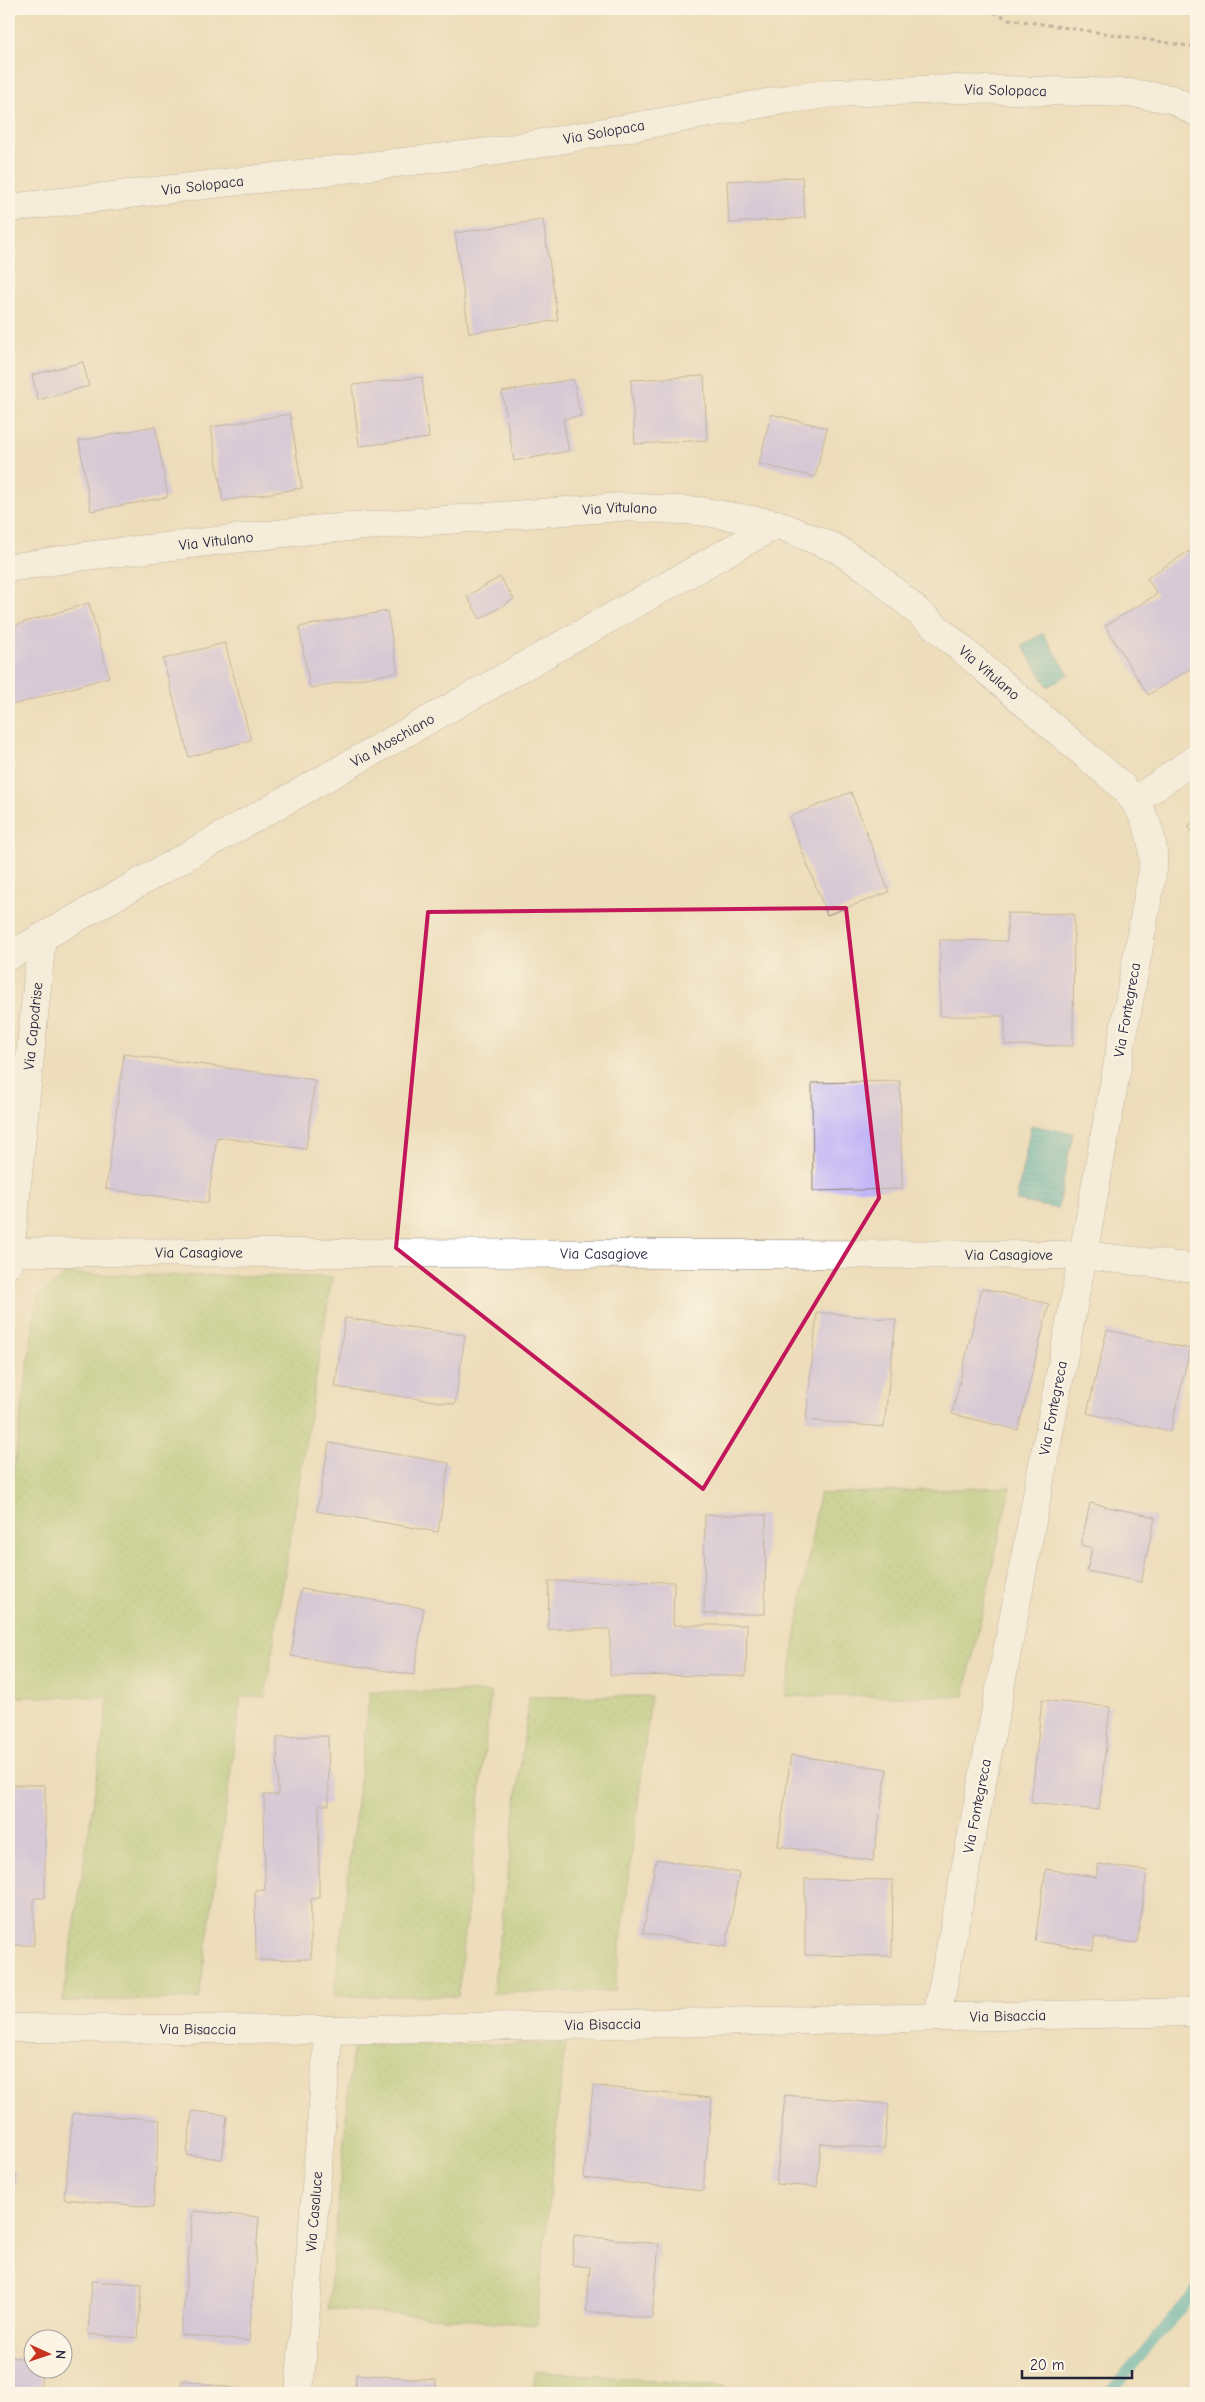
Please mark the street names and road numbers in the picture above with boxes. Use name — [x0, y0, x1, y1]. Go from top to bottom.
street label: Via Solopaca — [964, 80, 1047, 100]
street label: Via Solopaca — [562, 116, 646, 148]
street label: Via Solopaca — [161, 172, 245, 199]
street label: Via Vitulano — [582, 498, 658, 519]
street label: Via Vitulano — [178, 528, 255, 554]
street label: Via Vitulano — [955, 642, 1024, 704]
street label: Via Moschiano — [347, 709, 438, 771]
street label: Via Fontegreca — [1110, 961, 1144, 1059]
street label: Via Capodrise — [20, 981, 46, 1071]
street label: Via Casagiove — [155, 1243, 243, 1262]
street label: Via Casagiove — [560, 1245, 648, 1263]
street label: Via Casagiove — [965, 1246, 1053, 1264]
street label: Via Fontegreca — [1035, 1359, 1071, 1457]
street label: Via Fontegreca — [959, 1757, 995, 1855]
street label: Via Bisaccia — [969, 2006, 1046, 2026]
street label: Via Bisaccia — [564, 2015, 641, 2034]
street label: Via Bisaccia — [160, 2020, 236, 2038]
street label: Via Casaluce — [302, 2170, 326, 2253]

